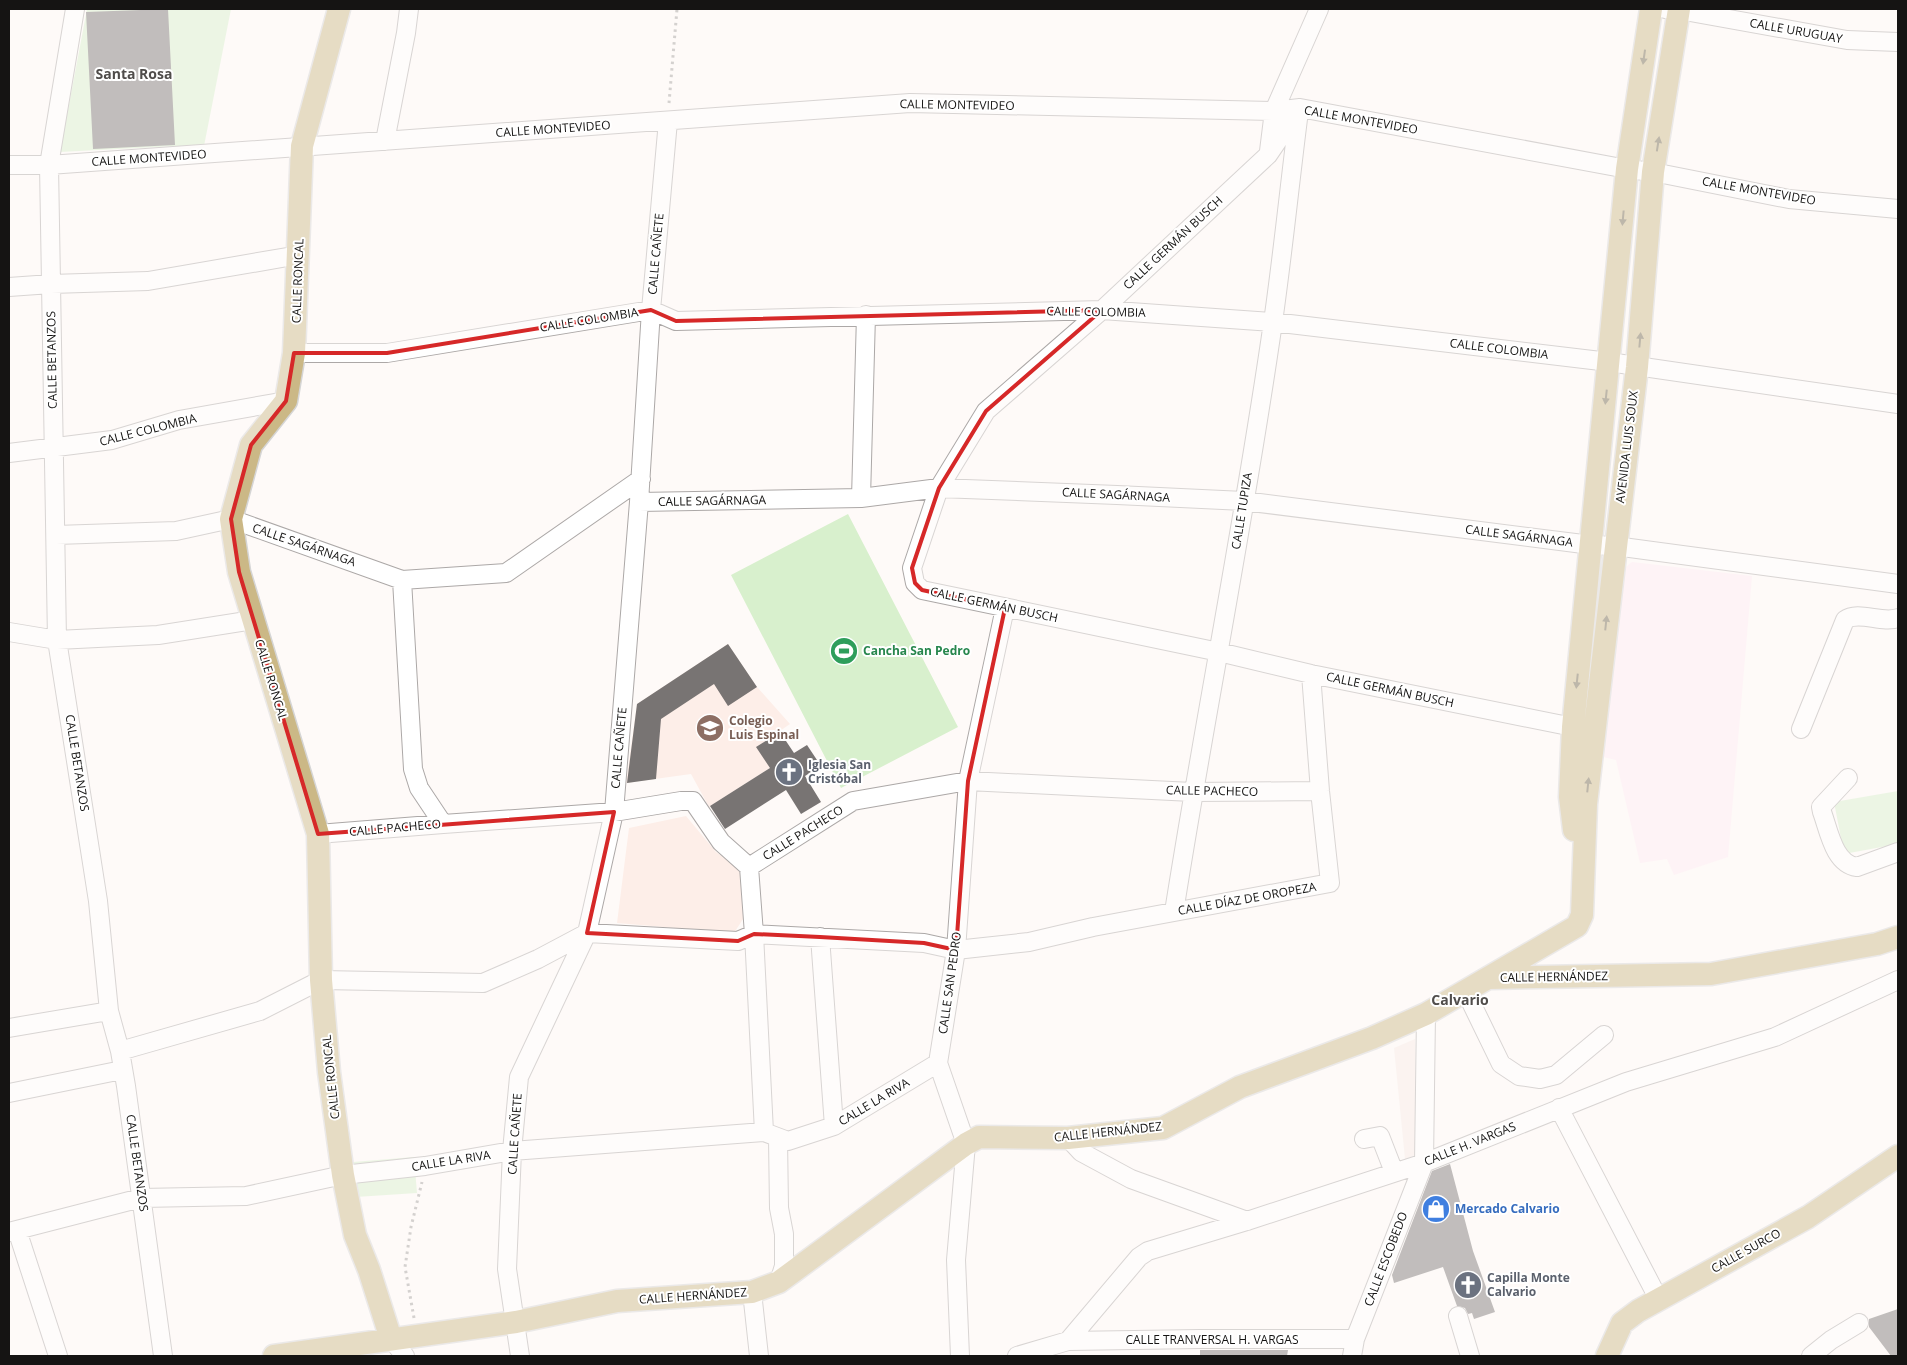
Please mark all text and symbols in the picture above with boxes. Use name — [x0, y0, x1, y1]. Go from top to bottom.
street label: CALLE URUGUAY — [1748, 14, 1844, 47]
one-way arrow — [1640, 49, 1648, 65]
district label: Santa Rosa — [96, 64, 172, 83]
street label: CALLE MONTEVIDEO — [899, 95, 1015, 114]
street label: CALLE MONTEVIDEO — [1303, 101, 1419, 138]
street label: CALLE MONTEVIDEO — [495, 116, 611, 141]
one-way arrow — [1654, 135, 1662, 151]
street label: CALLE MONTEVIDEO — [91, 145, 207, 170]
street label: CALLE MONTEVIDEO — [1701, 172, 1817, 209]
street label: CALLE GERMÁN BUSCH — [1119, 192, 1226, 293]
one-way arrow — [1619, 210, 1627, 226]
street label: CALLE CAÑETE — [643, 213, 668, 295]
street label: CALLE RONCAL — [288, 238, 307, 324]
street label: CALLE COLOMBIA — [1046, 302, 1146, 321]
street label: CALLE COLOMBIA — [538, 303, 640, 336]
street label: CALLE BETANZOS — [42, 311, 61, 409]
one-way arrow — [1636, 332, 1644, 348]
street label: CALLE COLOMBIA — [1449, 334, 1550, 363]
one-way arrow — [1601, 389, 1609, 405]
street label: AVENIDA LUIS SOUX — [1611, 390, 1642, 504]
street label: CALLE COLOMBIA — [98, 409, 199, 450]
street label: CALLE TUPIZA — [1227, 471, 1256, 551]
street label: CALLE SAGÁRNAGA — [1062, 483, 1171, 506]
street label: CALLE SAGÁRNAGA — [658, 491, 767, 510]
street label: CALLE SAGÁRNAGA — [250, 519, 359, 570]
street label: CALLE SAGÁRNAGA — [1464, 520, 1574, 551]
street label: CALLE GERMÁN BUSCH — [929, 583, 1060, 626]
one-way arrow — [1602, 615, 1610, 631]
sports icon: Cancha San Pedro — [829, 636, 859, 666]
street label: CALLE RONCAL — [251, 637, 292, 723]
place label: Cancha San Pedro — [863, 642, 970, 659]
street label: CALLE GERMÁN BUSCH — [1325, 668, 1456, 711]
one-way arrow — [1573, 673, 1581, 689]
street label: CALLE CAÑETE — [606, 707, 631, 789]
place label: Colegio Luis Espinal — [729, 712, 799, 743]
street label: CALLE BETANZOS — [61, 713, 94, 813]
school or university icon: Colegio Luis Espinal — [695, 713, 725, 743]
place label: Iglesia San Cristóbal — [808, 756, 871, 787]
church icon: Iglesia San Cristóbal — [774, 757, 804, 787]
one-way arrow — [1584, 777, 1592, 793]
street label: CALLE PACHECO — [1166, 781, 1258, 800]
street label: CALLE PACHECO — [759, 801, 846, 864]
street label: CALLE PACHECO — [348, 815, 442, 840]
street label: CALLE DÍAZ DE OROPEZA — [1177, 878, 1318, 919]
street label: CALLE SAN PEDRO — [934, 931, 965, 1035]
street label: CALLE HERNÁNDEZ — [1500, 967, 1608, 986]
district label: Calvario — [1431, 990, 1489, 1009]
street label: CALLE RONCAL — [318, 1034, 343, 1120]
street label: CALLE LA RIVA — [835, 1073, 913, 1129]
street label: CALLE CAÑETE — [503, 1093, 526, 1175]
street label: CALLE BETANZOS — [122, 1113, 153, 1213]
street label: CALLE HERNÁNDEZ — [1053, 1117, 1163, 1146]
street label: CALLE H. VARGAS — [1421, 1117, 1518, 1170]
street label: CALLE LA RIVA — [410, 1146, 492, 1175]
shop icon: Mercado Calvario — [1421, 1194, 1451, 1224]
place label: Mercado Calvario — [1455, 1200, 1560, 1217]
street label: CALLE ESCOBEDO — [1360, 1209, 1411, 1309]
street label: CALLE SURCO — [1708, 1224, 1784, 1277]
place label: Capilla Monte Calvario — [1487, 1269, 1570, 1300]
church icon: Capilla Monte Calvario — [1453, 1270, 1483, 1300]
street label: CALLE HERNÁNDEZ — [638, 1283, 748, 1308]
street label: CALLE TRANVERSAL H. VARGAS — [1125, 1331, 1299, 1348]

